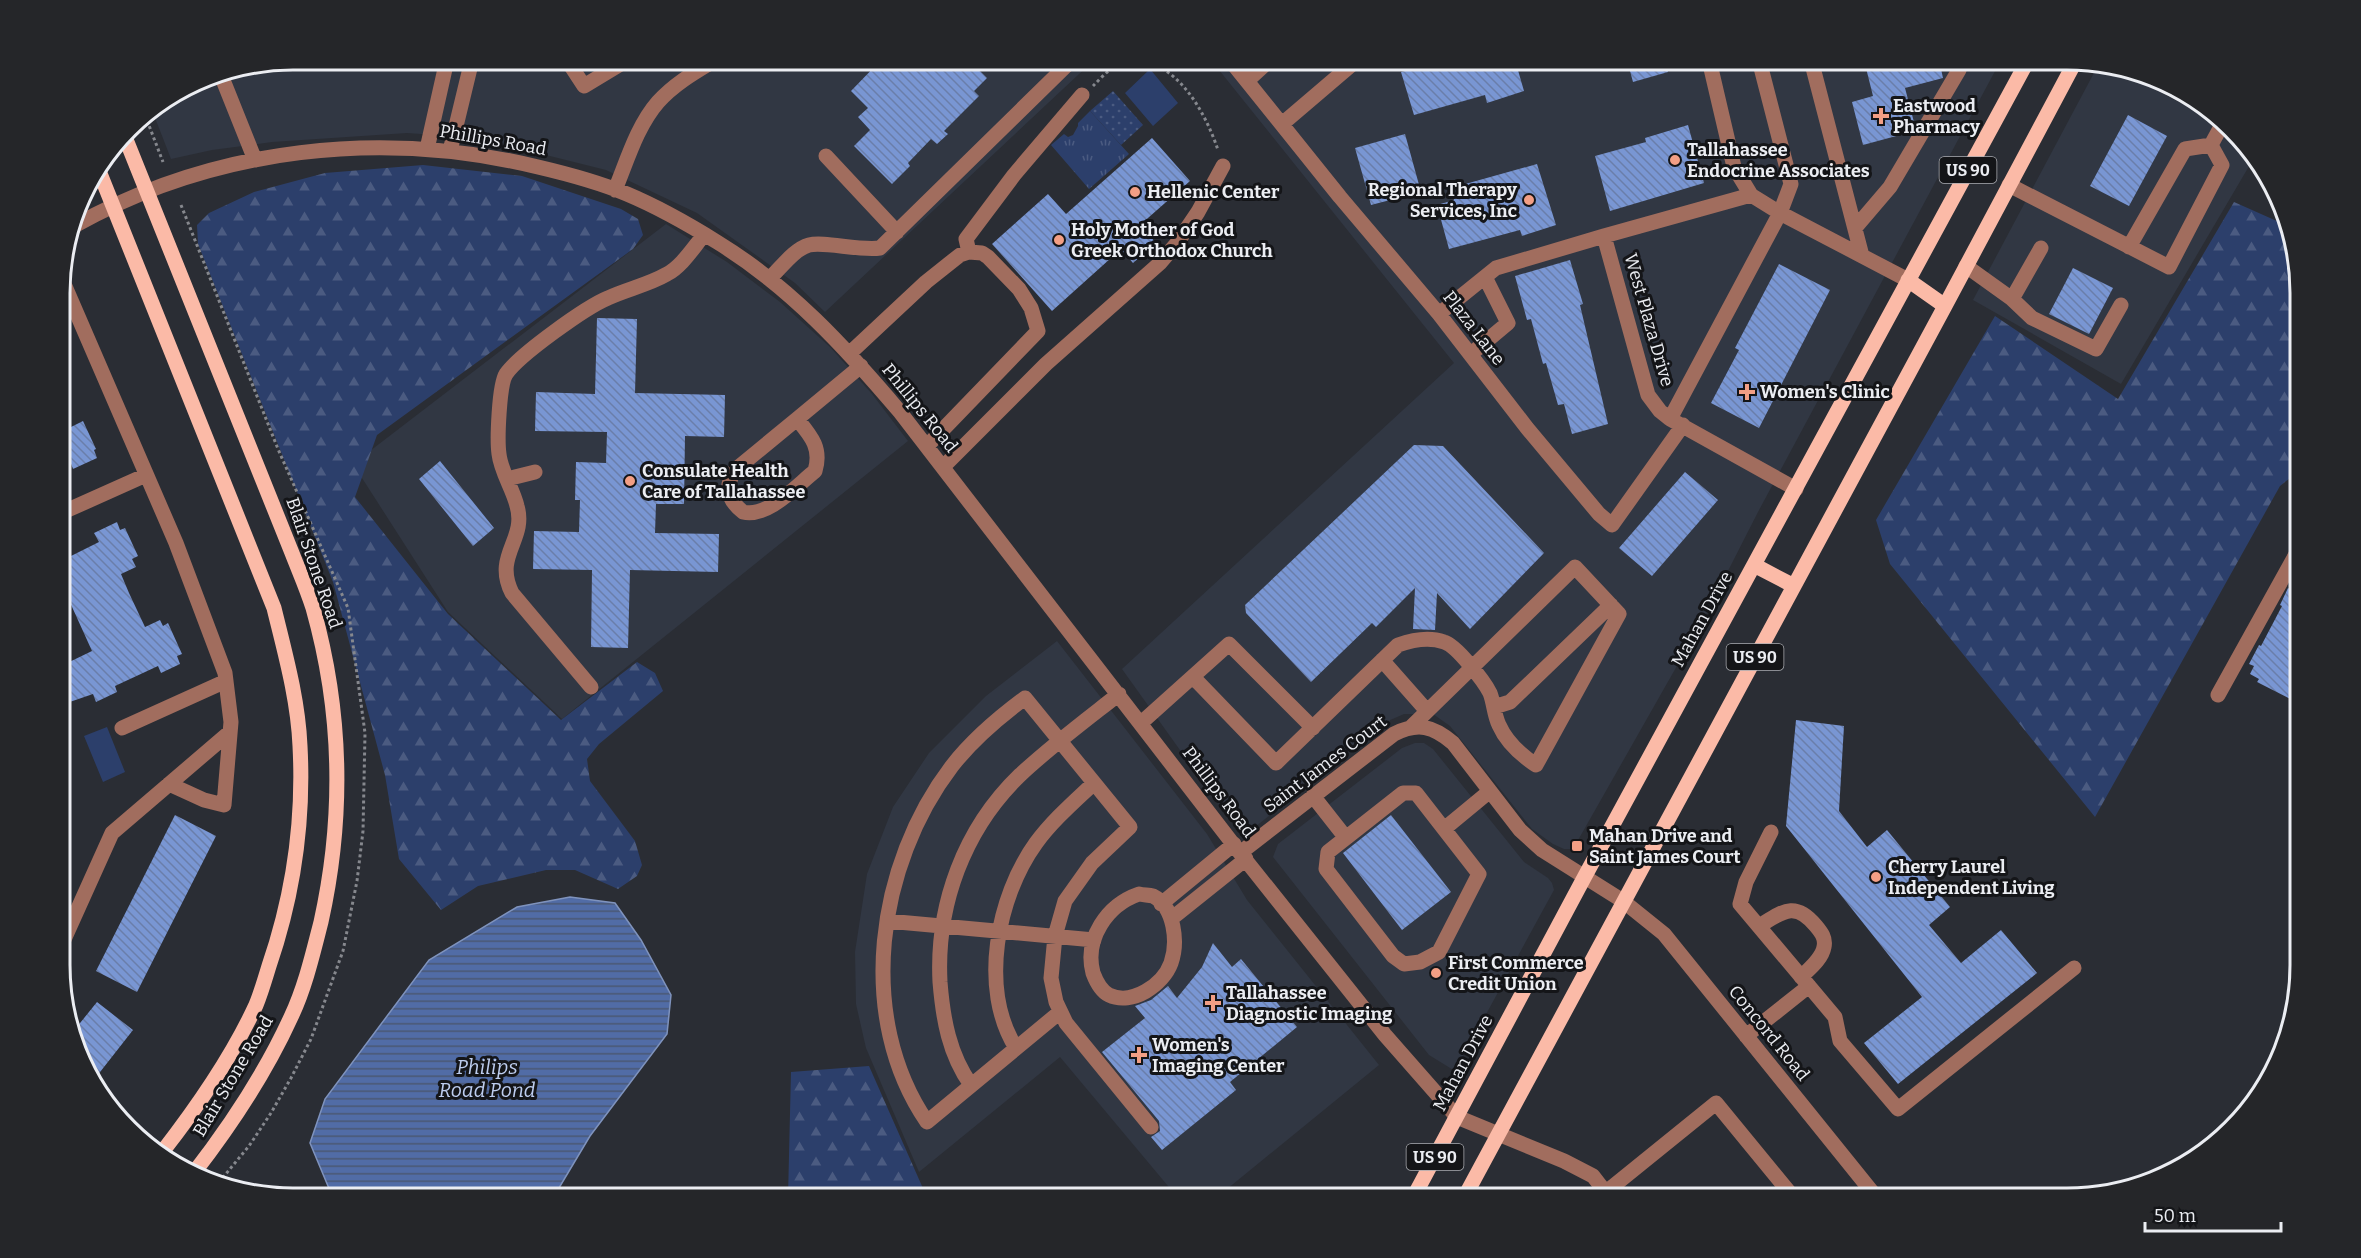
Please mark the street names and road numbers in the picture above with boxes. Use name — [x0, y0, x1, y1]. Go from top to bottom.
street label: Phillips Road — [438, 120, 548, 160]
road number: US 90 — [1940, 157, 1996, 183]
street label: West Plaza Drive — [1619, 251, 1679, 389]
street label: Plaza Lane — [1438, 286, 1510, 370]
street label: Phillips Road — [877, 359, 963, 457]
street label: Blair Stone Road — [281, 494, 347, 632]
street label: Mahan Drive — [1667, 567, 1737, 671]
road number: US 90 — [1726, 644, 1784, 670]
street label: Saint James Court — [1259, 710, 1391, 818]
street label: Phillips Road — [1178, 742, 1260, 842]
street label: Concord Road — [1724, 981, 1814, 1085]
street label: Blair Stone Road — [188, 1011, 278, 1141]
street label: Mahan Drive — [1428, 1011, 1498, 1115]
road number: US 90 — [1406, 1144, 1464, 1170]

